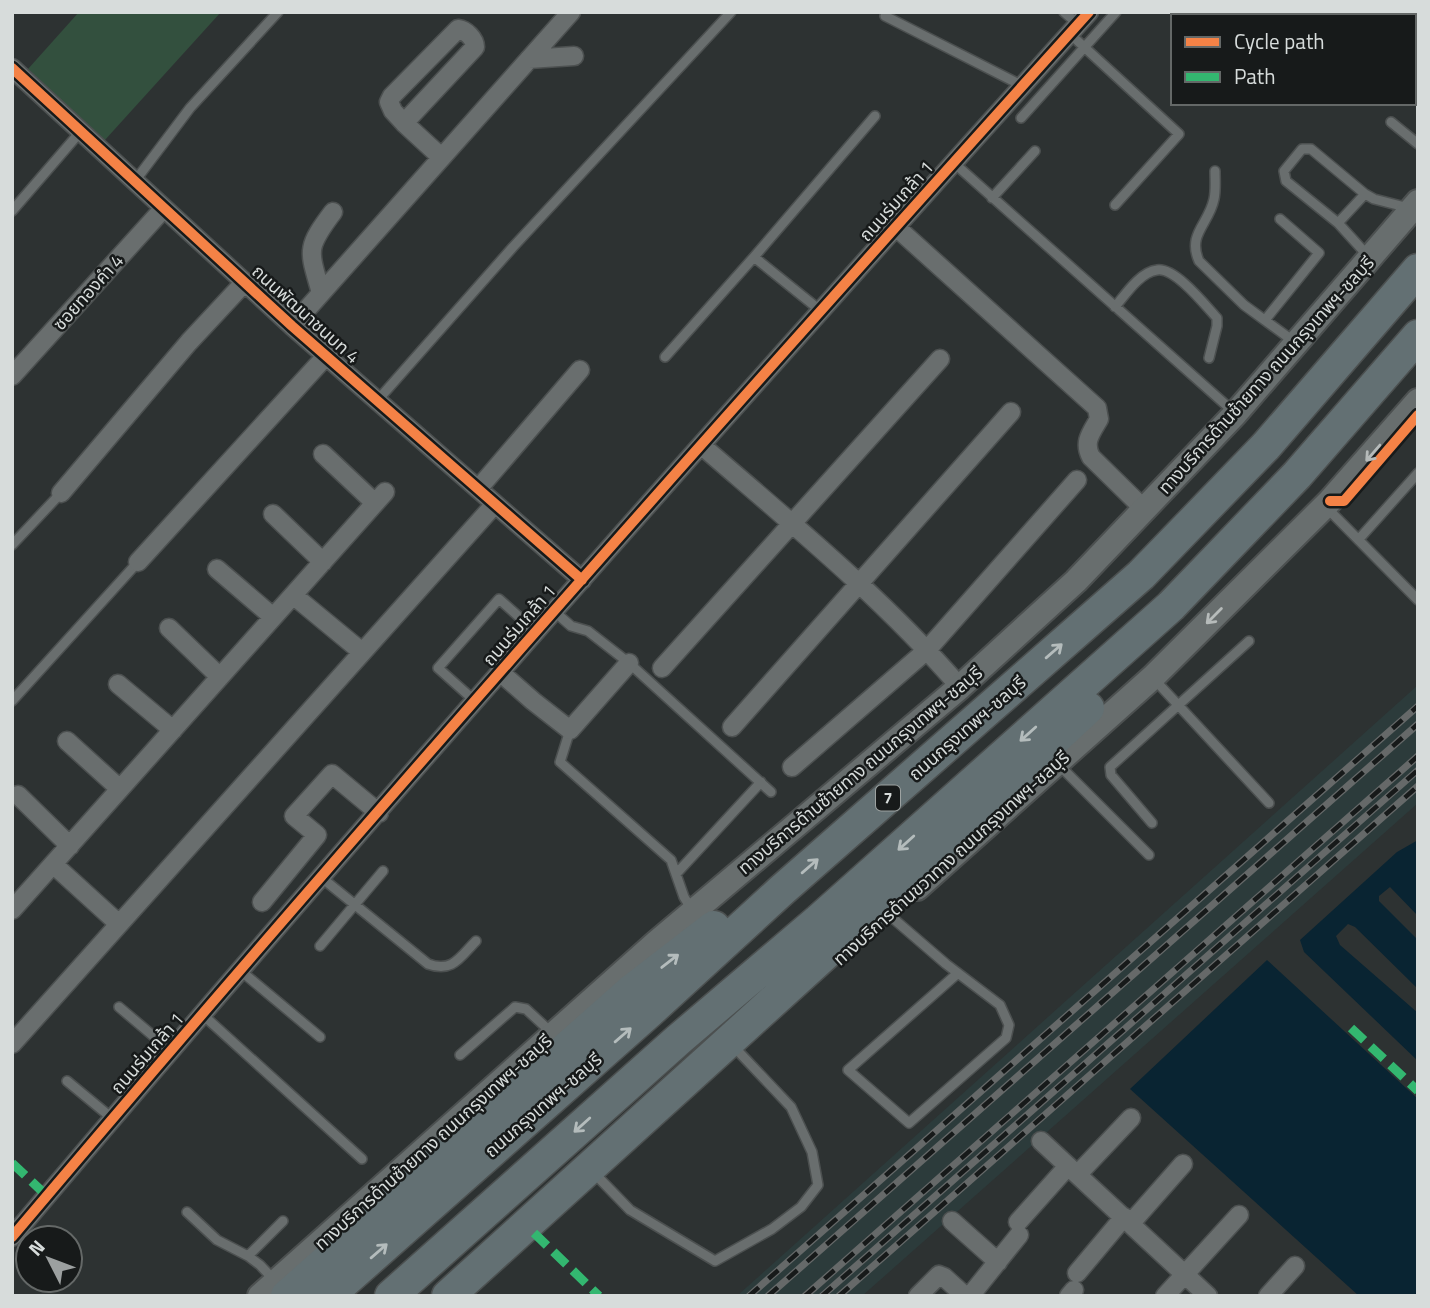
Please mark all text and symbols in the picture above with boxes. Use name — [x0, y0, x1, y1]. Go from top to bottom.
legend — [1171, 14, 1416, 105]
text: Cycle path — [1234, 25, 1325, 57]
text: Path — [1234, 60, 1276, 92]
street label: ถนนร่มเกล้า 1 — [852, 155, 940, 247]
street label: ซอยทองคำ 4 — [46, 248, 130, 336]
street label: ทางบริการด้านซ้ายทาง ถนนกรุงเทพฯ-ชลบุรี — [1152, 250, 1380, 500]
street label: ถนนพัฒนาชนบท 4 — [246, 258, 366, 370]
one-way arrow — [1365, 444, 1381, 462]
street label: ถนนร่มเกล้า 1 — [476, 578, 562, 672]
one-way arrow — [1206, 607, 1223, 624]
one-way arrow — [1045, 643, 1063, 659]
street label: ทางบริการด้านซ้ายทาง ถนนกรุงเทพฯ-ชลบุรี — [732, 659, 988, 881]
street label: ถนนกรุงเทพฯ-ชลบุรี — [902, 669, 1032, 787]
one-way arrow — [1019, 726, 1037, 742]
street label: ทางบริการด้านขวาทาง ถนนกรุงเทพฯ-ชลบุรี — [827, 744, 1075, 972]
road number: 7 — [876, 786, 900, 810]
one-way arrow — [898, 834, 915, 851]
one-way arrow — [801, 858, 819, 874]
one-way arrow — [660, 954, 678, 969]
street label: ถนนร่มเกล้า 1 — [104, 1006, 190, 1100]
one-way arrow — [614, 1027, 632, 1043]
street label: ทางบริการด้านซ้ายทาง ถนนกรุงเทพฯ-ชลบุรี — [308, 1028, 558, 1256]
street label: ถนนกรุงเทพฯ-ชลบุรี — [478, 1046, 608, 1164]
one-way arrow — [574, 1117, 592, 1133]
north arrow — [14, 1224, 84, 1294]
text: N — [21, 1233, 51, 1262]
one-way arrow — [370, 1242, 387, 1259]

